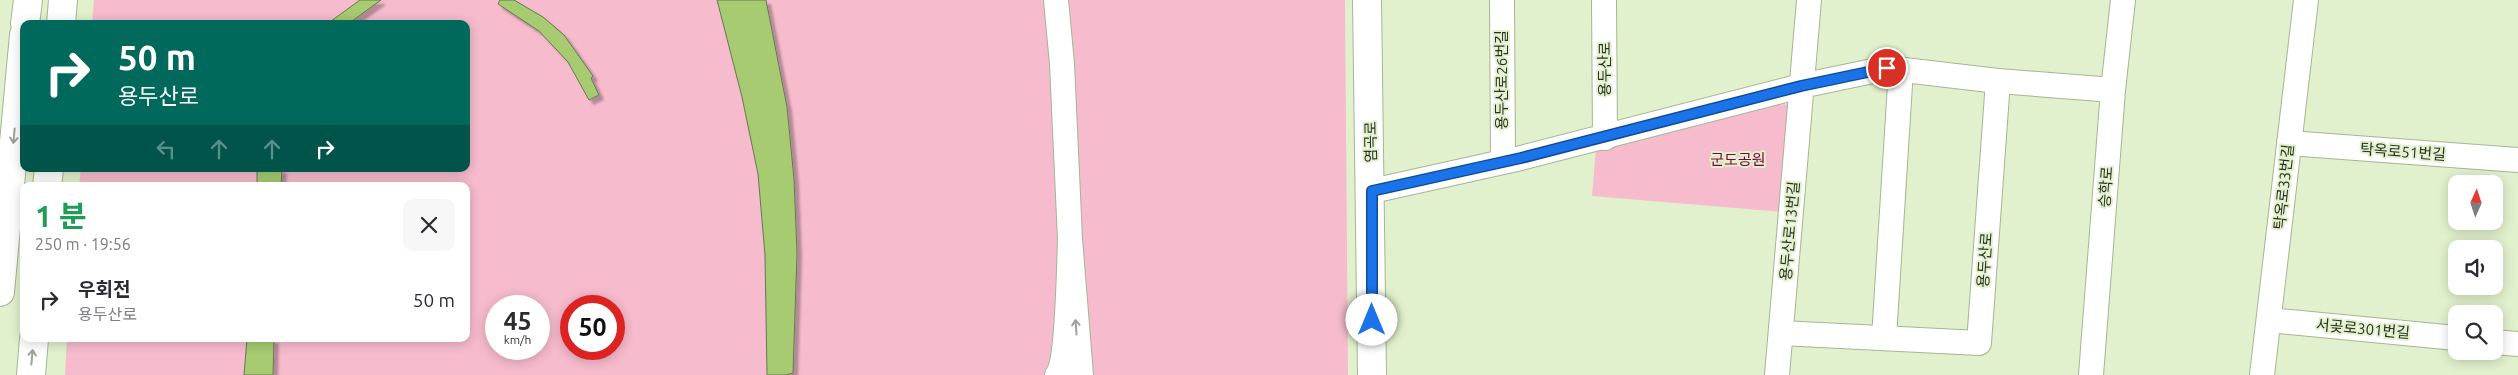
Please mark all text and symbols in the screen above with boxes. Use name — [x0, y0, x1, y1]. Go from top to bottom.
street label: 용두산로26번길 — [1493, 30, 1510, 130]
text: 50 m — [118, 37, 196, 77]
icon: right — [35, 40, 100, 105]
street label: 용두산로 — [1596, 41, 1613, 97]
pin — [1866, 47, 1908, 89]
icon: arrive — [1873, 54, 1901, 82]
text: 용두산로 — [118, 83, 199, 108]
street label: 염곡로 — [1362, 121, 1379, 163]
one-way arrow — [9, 128, 19, 144]
icon: left — [152, 135, 180, 163]
icon: ahead — [205, 135, 233, 163]
icon: ahead — [258, 135, 286, 163]
icon: right — [311, 135, 339, 163]
street label: 탁옥로51번길 — [2360, 140, 2446, 163]
street label: 탁옥로33번길 — [2271, 143, 2296, 231]
park label: 군도공원 — [1710, 151, 1766, 168]
street label: 승학로 — [2096, 166, 2115, 208]
north arrow — [2448, 175, 2502, 230]
map controls — [2448, 175, 2503, 360]
street label: 용두산로13번길 — [1777, 181, 1802, 281]
text: 1 분 — [35, 199, 87, 233]
button: close — [403, 199, 455, 251]
street label: 용두산로 — [1974, 232, 1995, 288]
text: 250 m · 19:56 — [35, 235, 131, 253]
button: sound — [2448, 240, 2503, 295]
text: 우회전 — [78, 278, 130, 300]
icon: right — [35, 286, 63, 314]
text: 50 m — [413, 289, 455, 311]
position arrow — [1345, 293, 1397, 345]
speed limit sign: 50 — [560, 295, 625, 360]
text: 용두산로 — [78, 305, 137, 323]
button: search — [2448, 305, 2503, 360]
text: 45 — [503, 307, 532, 335]
street label: 서곶로301번길 — [2315, 316, 2411, 341]
one-way arrow — [1072, 319, 1081, 335]
text: km/h — [504, 333, 531, 346]
one-way arrow — [28, 349, 37, 365]

